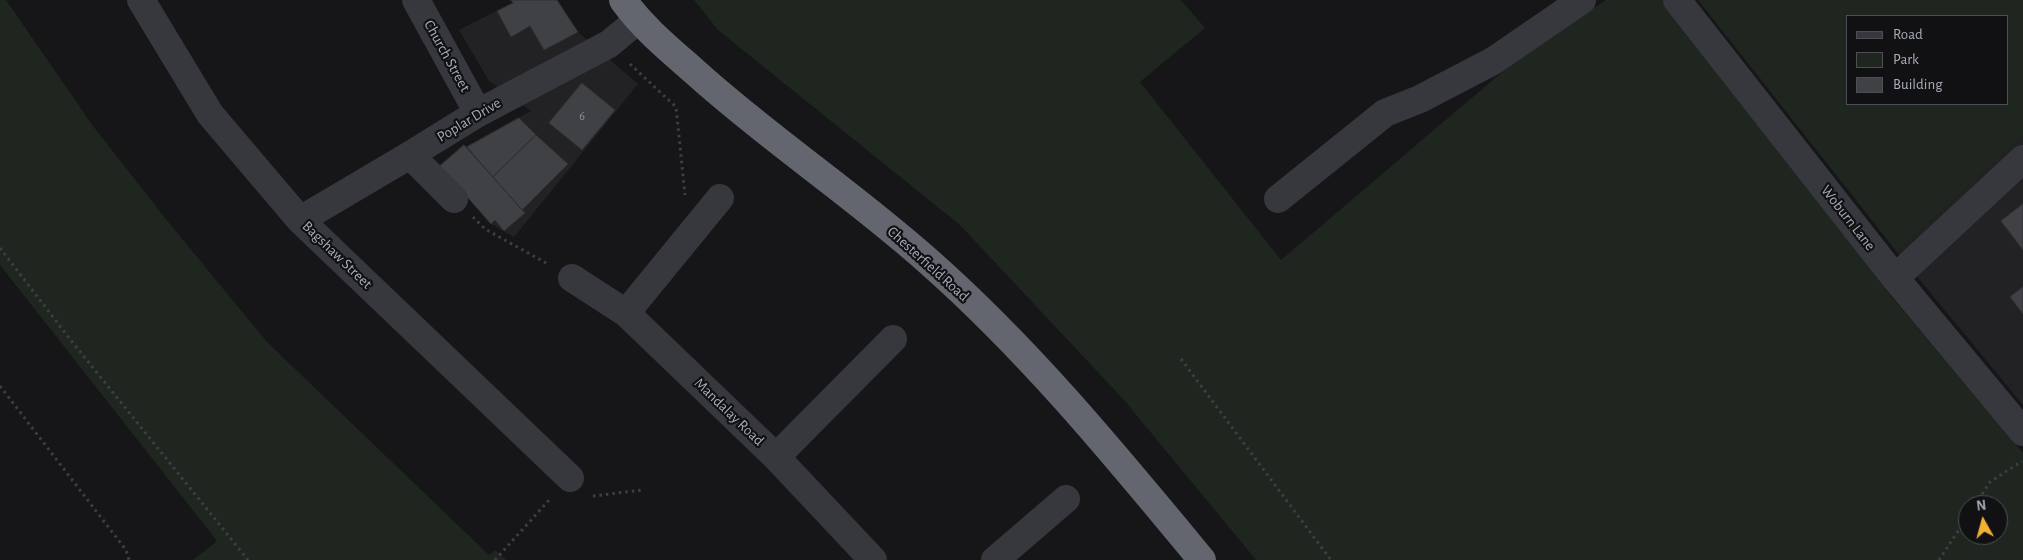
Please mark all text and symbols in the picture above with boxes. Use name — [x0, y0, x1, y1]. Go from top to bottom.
legend — [1846, 15, 2008, 105]
street label: Church Street — [420, 17, 474, 95]
text: Road — [1893, 27, 1923, 42]
text: Park — [1893, 52, 1919, 67]
text: Building — [1893, 77, 1943, 92]
street label: Poplar Drive — [434, 94, 504, 146]
house number: 6 — [579, 109, 585, 123]
street label: Woburn Lane — [1817, 182, 1879, 254]
street label: Bagshaw Street — [298, 217, 376, 293]
street label: Chesterfield Road — [884, 223, 972, 305]
street label: Mandalay Road — [690, 374, 768, 450]
north arrow — [1958, 495, 2008, 545]
text: N — [1976, 499, 1987, 514]

